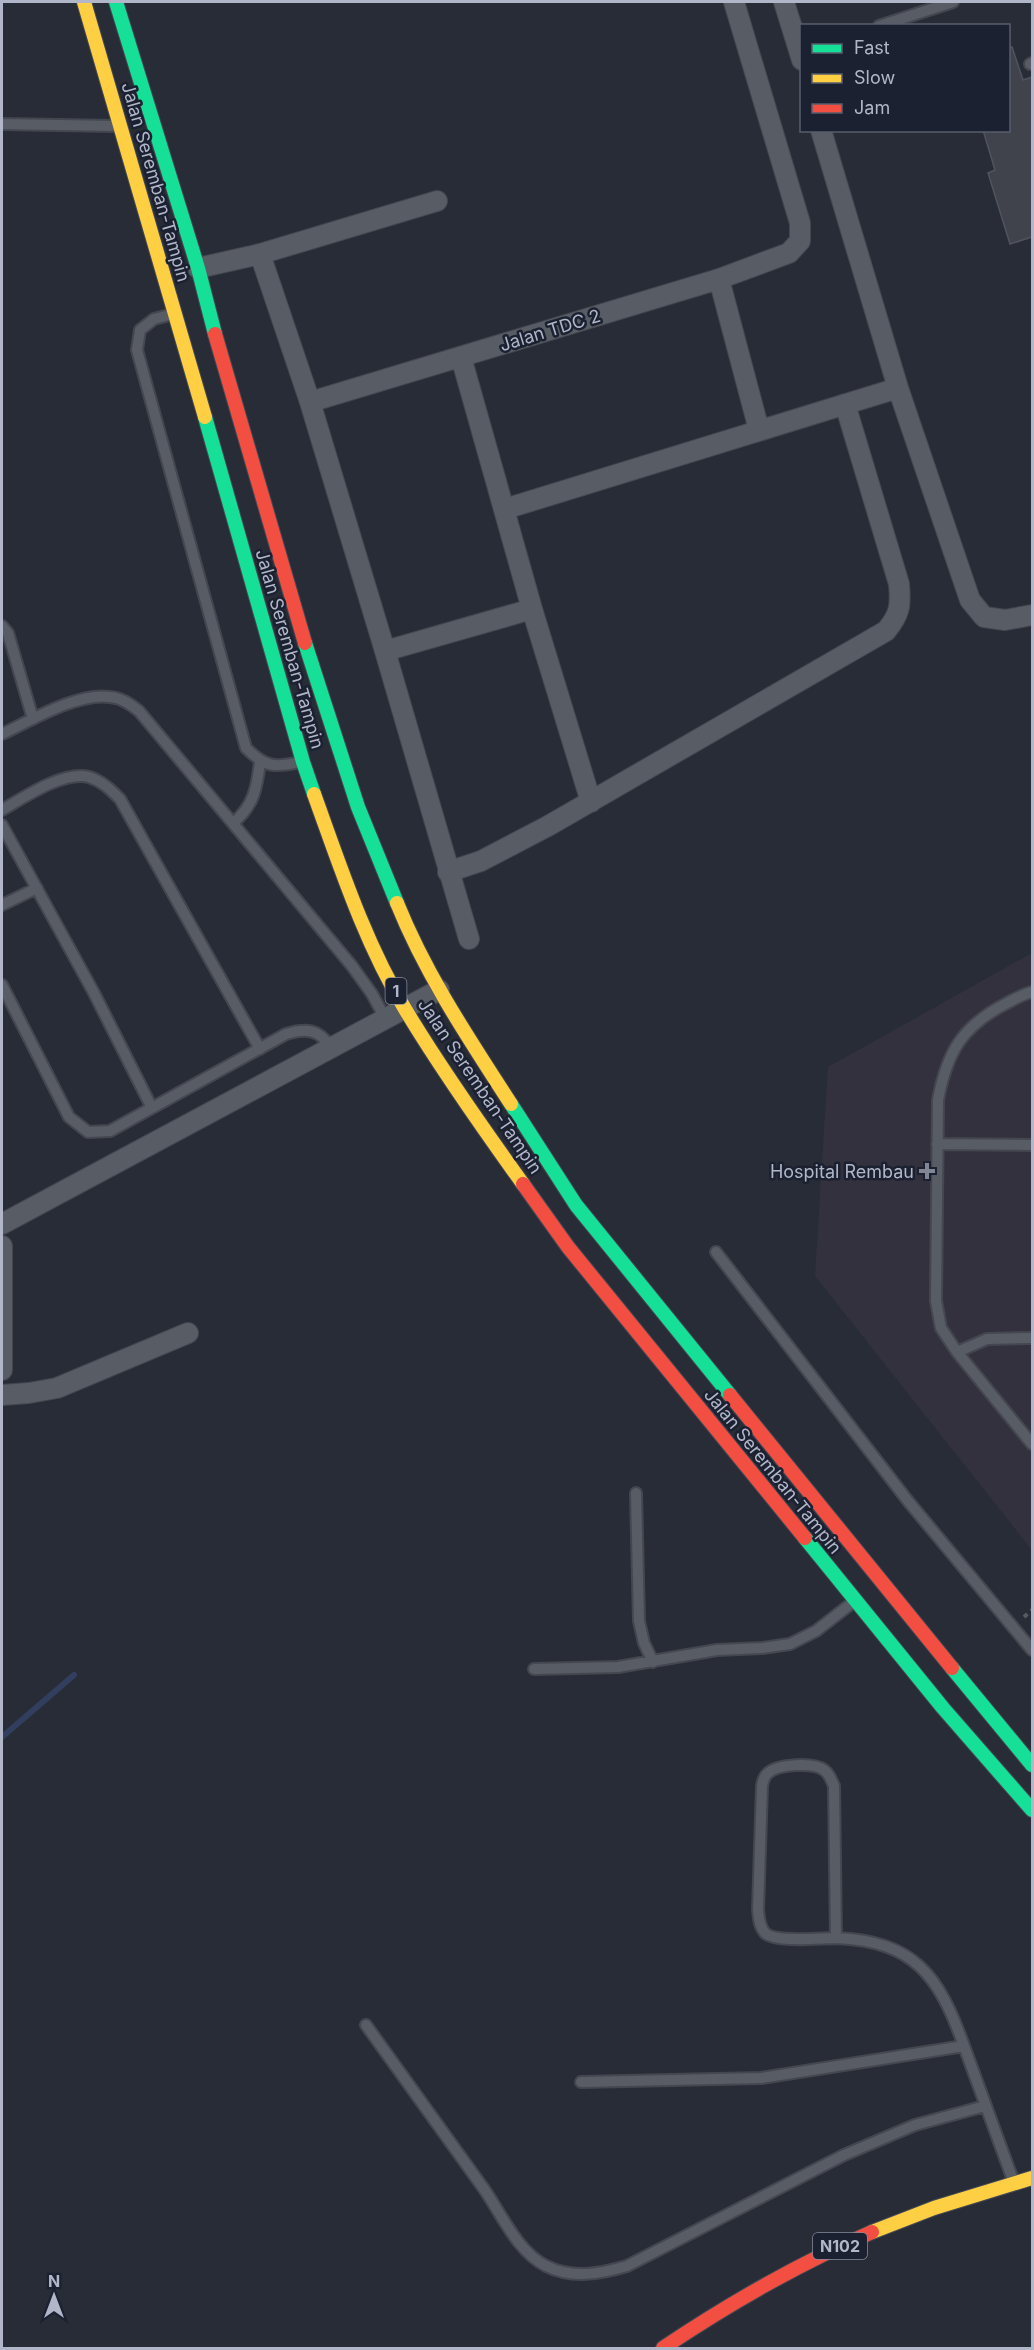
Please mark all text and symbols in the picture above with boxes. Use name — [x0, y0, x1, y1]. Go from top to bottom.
legend — [800, 24, 1010, 132]
text: Fast — [854, 37, 890, 58]
text: Slow — [854, 67, 895, 88]
street label: Jalan Seremban-Tampin — [117, 80, 195, 284]
text: Jam — [854, 97, 890, 118]
street label: Jalan TDC 2 — [497, 305, 603, 355]
street label: Jalan Seremban-Tampin — [251, 547, 329, 751]
road number: 1 — [386, 978, 406, 1004]
street label: Jalan Seremban-Tampin — [414, 995, 546, 1177]
place label: Hospital Rembau — [770, 1161, 914, 1182]
marker: Hospital Rembau — [918, 1162, 936, 1180]
street label: Jalan Seremban-Tampin — [700, 1384, 846, 1558]
road number: N102 — [813, 2233, 867, 2259]
north arrow — [24, 2266, 84, 2326]
text: N — [48, 2271, 60, 2291]

